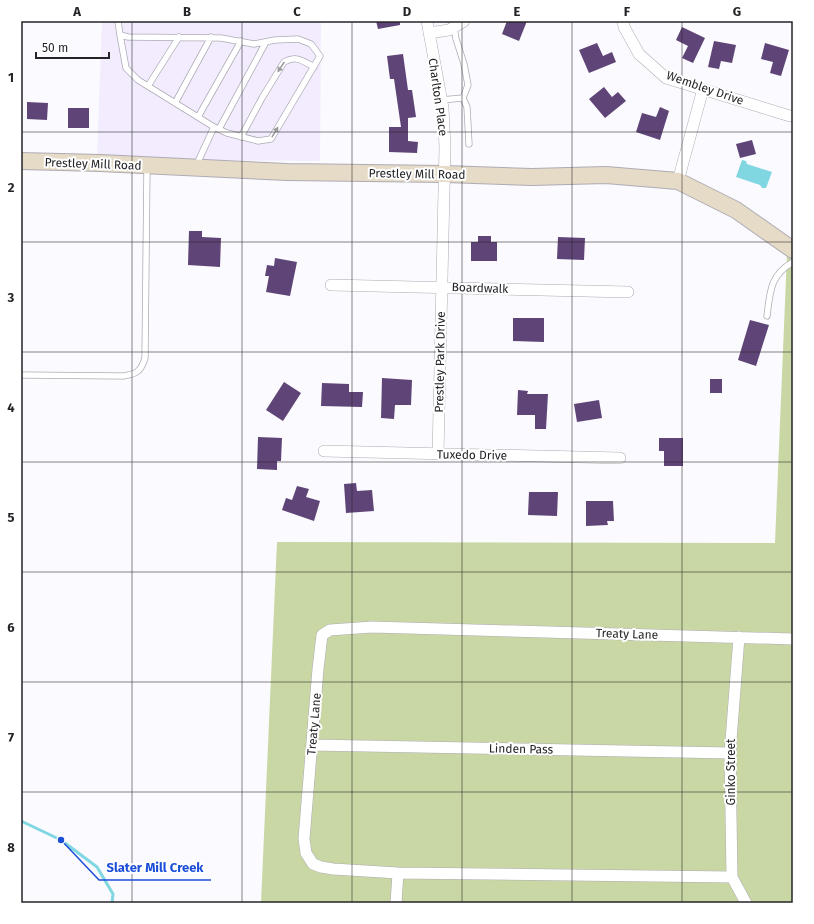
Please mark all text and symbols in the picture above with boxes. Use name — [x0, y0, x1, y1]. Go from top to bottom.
text: A — [72, 4, 81, 19]
text: B — [183, 4, 191, 19]
text: C — [293, 4, 301, 19]
text: D — [403, 4, 412, 19]
text: E — [514, 4, 521, 19]
text: F — [624, 4, 631, 19]
text: G — [733, 4, 741, 19]
scale bar — [36, 34, 109, 60]
text: 50 m — [42, 41, 68, 55]
street label: Charlton Place — [426, 57, 450, 137]
one-way arrow — [277, 61, 285, 72]
street label: Wembley Drive — [664, 68, 746, 108]
text: 1 — [8, 70, 14, 85]
one-way arrow — [272, 126, 279, 138]
street label: Prestley Mill Road — [44, 155, 142, 173]
street label: Prestley Mill Road — [368, 166, 466, 182]
text: 2 — [8, 180, 15, 195]
street label: Boardwalk — [451, 280, 509, 296]
text: 3 — [7, 290, 15, 305]
street label: Prestley Park Drive — [432, 311, 448, 413]
text: 4 — [7, 400, 15, 415]
street label: Tuxedo Drive — [437, 447, 507, 463]
text: 5 — [8, 510, 15, 525]
text: 6 — [7, 620, 15, 635]
street label: Treaty Lane — [596, 626, 658, 642]
street label: Treaty Lane — [304, 692, 324, 756]
text: 7 — [8, 730, 14, 745]
street label: Ginko Street — [724, 738, 738, 805]
street label: Linden Pass — [489, 741, 554, 757]
text: 8 — [7, 840, 15, 855]
callout: Slater Mill Creek — [99, 855, 211, 880]
text: Slater Mill Creek — [107, 860, 204, 875]

